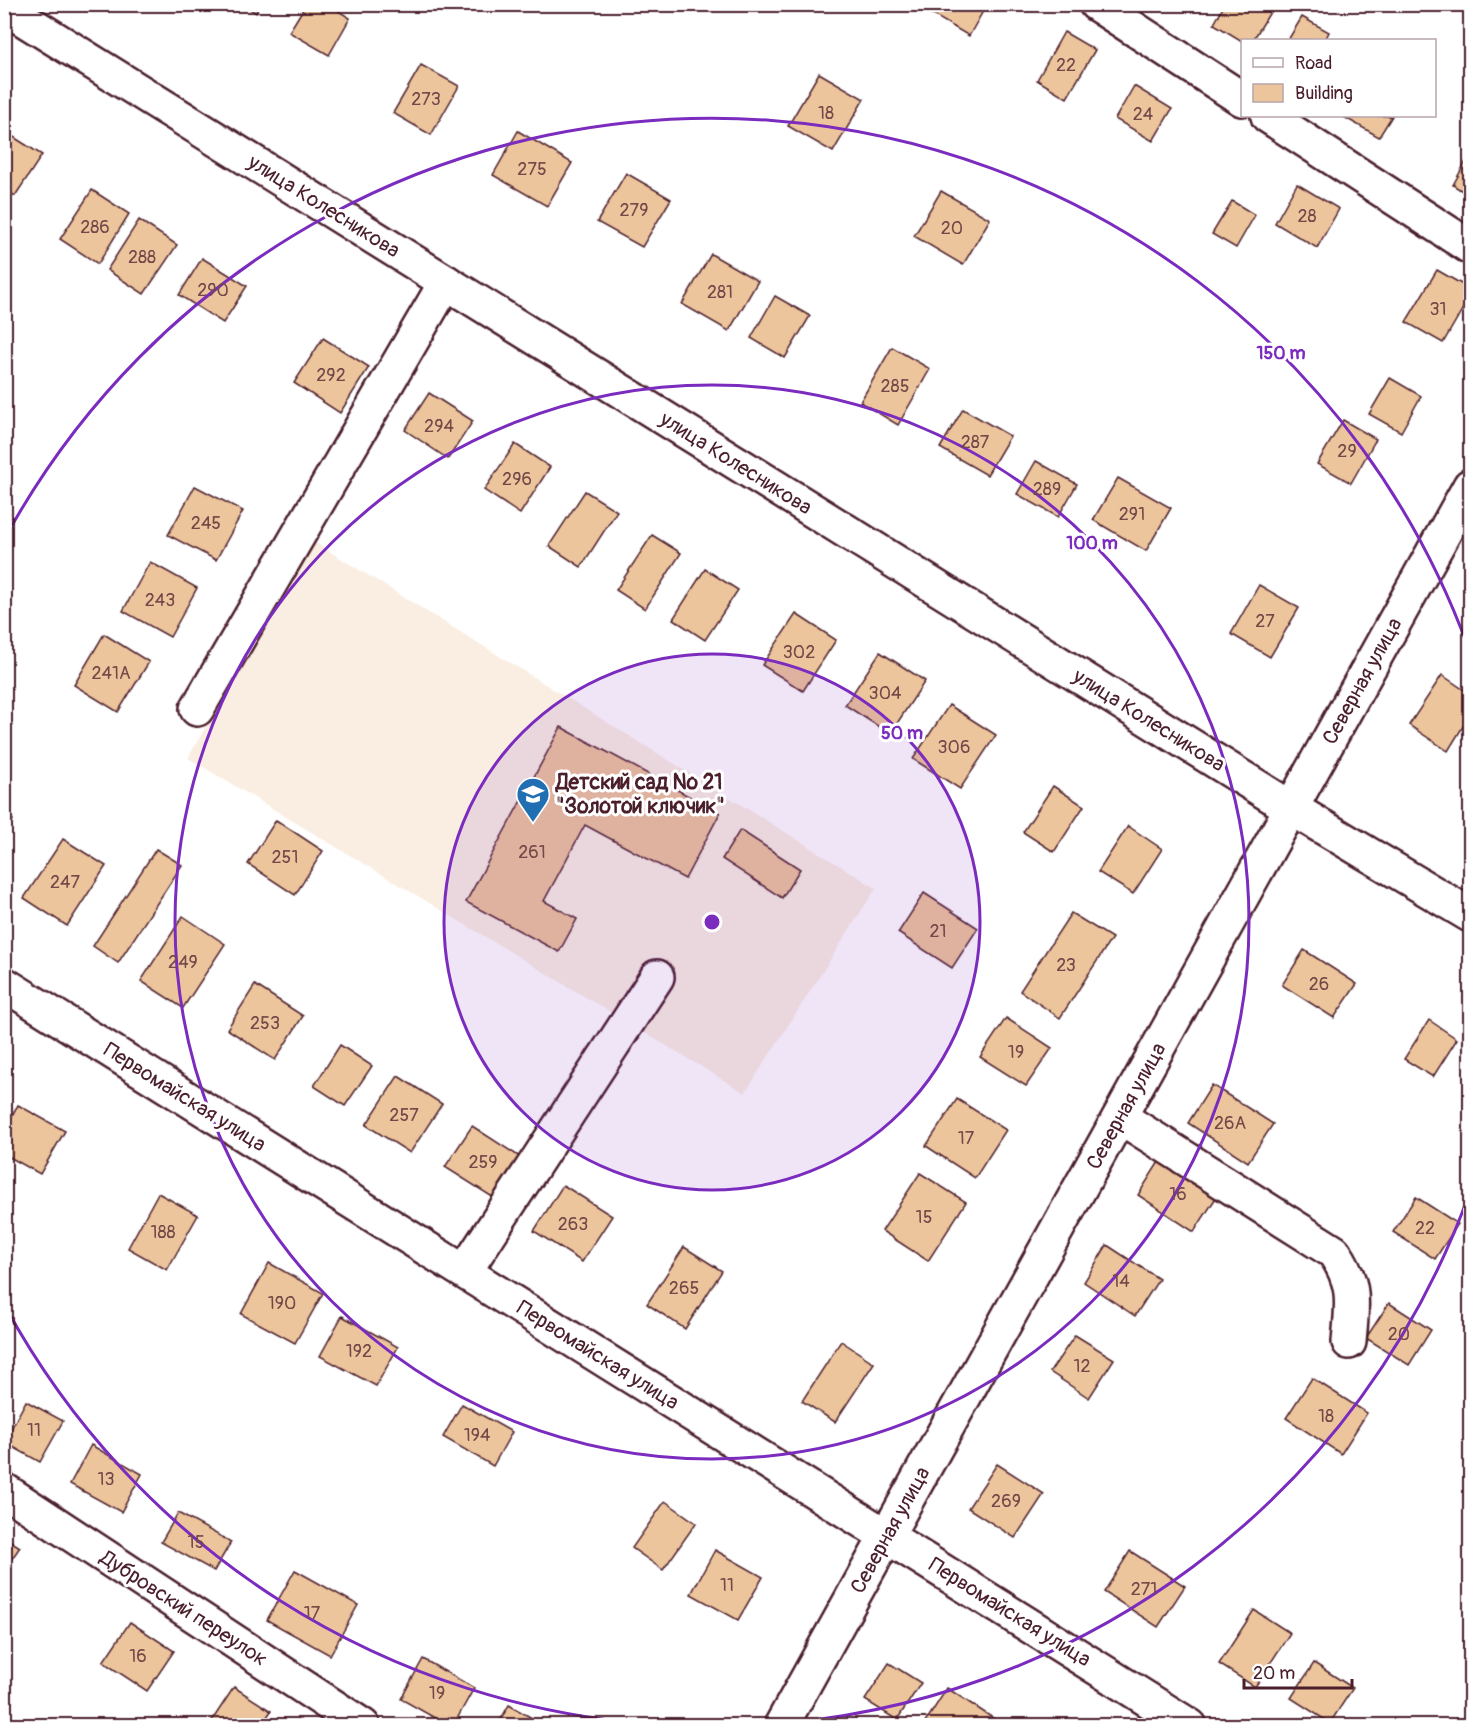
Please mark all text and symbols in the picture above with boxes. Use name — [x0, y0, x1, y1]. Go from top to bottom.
legend — [1241, 39, 1436, 117]
text: Road — [1295, 52, 1332, 75]
house number: 22 — [1056, 54, 1076, 77]
text: Building — [1295, 82, 1353, 105]
house number: 273 — [411, 88, 441, 111]
house number: 18 — [818, 102, 834, 125]
house number: 24 — [1133, 103, 1154, 126]
street label: улица Колесникова — [242, 148, 405, 264]
house number: 275 — [517, 158, 547, 181]
house number: 279 — [620, 199, 648, 222]
house number: 28 — [1297, 205, 1317, 228]
house number: 286 — [80, 216, 110, 239]
house number: 20 — [941, 217, 963, 240]
house number: 288 — [128, 246, 156, 269]
house number: 290 — [197, 279, 229, 302]
house number: 281 — [707, 281, 733, 304]
house number: 31 — [1429, 298, 1447, 321]
text: 150 m — [1257, 342, 1306, 365]
house number: 292 — [316, 364, 346, 387]
house number: 285 — [881, 375, 909, 398]
street label: улица Колесникова — [654, 405, 817, 521]
house number: 294 — [424, 415, 454, 438]
house number: 287 — [961, 431, 990, 454]
house number: 29 — [1337, 440, 1357, 463]
house number: 296 — [502, 468, 532, 491]
house number: 289 — [1033, 478, 1061, 501]
house number: 291 — [1119, 503, 1145, 526]
house number: 245 — [191, 512, 221, 535]
text: 100 m — [1066, 532, 1118, 555]
house number: 243 — [145, 589, 175, 612]
house number: 27 — [1255, 610, 1275, 633]
street label: Северная улица — [1316, 613, 1408, 749]
house number: 302 — [783, 641, 815, 664]
house number: 241А — [91, 662, 131, 685]
street label: улица Колесникова — [1067, 662, 1230, 778]
house number: 304 — [869, 682, 902, 705]
text: 50 m — [881, 722, 923, 745]
house number: 306 — [938, 736, 970, 759]
place label: Детский сад № 21 "Золотой ключик" — [554, 769, 725, 820]
school or university icon: Детский сад № 21 "Золотой ключик" — [515, 776, 551, 823]
house number: 261 — [518, 841, 546, 864]
house number: 251 — [272, 846, 298, 869]
house number: 247 — [50, 871, 80, 894]
centre of rings — [702, 912, 722, 932]
house number: 21 — [929, 920, 947, 943]
house number: 249 — [168, 951, 198, 974]
house number: 23 — [1056, 954, 1076, 977]
house number: 26 — [1309, 973, 1329, 996]
house number: 253 — [250, 1012, 280, 1035]
street label: Первомайская улица — [99, 1037, 271, 1158]
street label: Северная улица — [1080, 1038, 1172, 1174]
house number: 19 — [1008, 1041, 1024, 1064]
house number: 257 — [389, 1104, 419, 1127]
house number: 26А — [1214, 1112, 1246, 1135]
house number: 17 — [958, 1127, 975, 1150]
house number: 259 — [468, 1151, 498, 1174]
house number: 16 — [1169, 1183, 1187, 1206]
house number: 15 — [916, 1206, 932, 1229]
house number: 263 — [558, 1213, 588, 1236]
house number: 22 — [1415, 1217, 1435, 1240]
house number: 188 — [150, 1221, 176, 1244]
house number: 14 — [1112, 1270, 1130, 1293]
house number: 265 — [669, 1277, 699, 1300]
house number: 190 — [268, 1292, 296, 1315]
street label: Первомайская улица — [512, 1295, 684, 1416]
house number: 20 — [1388, 1323, 1410, 1346]
house number: 192 — [346, 1340, 372, 1363]
house number: 12 — [1073, 1355, 1091, 1378]
house number: 18 — [1318, 1405, 1334, 1428]
house number: 11 — [27, 1419, 41, 1442]
house number: 194 — [464, 1424, 491, 1447]
street label: Северная улица — [844, 1462, 936, 1598]
house number: 13 — [97, 1468, 115, 1491]
house number: 269 — [991, 1490, 1021, 1513]
house number: 15 — [188, 1531, 204, 1554]
street label: Дубровский переулок — [94, 1544, 273, 1673]
street label: Первомайская улица — [924, 1552, 1096, 1673]
house number: 11 — [720, 1574, 734, 1597]
house number: 271 — [1131, 1578, 1157, 1601]
house number: 17 — [304, 1602, 321, 1625]
house number: 16 — [129, 1645, 147, 1668]
scale bar — [1244, 1652, 1352, 1690]
text: 20 m — [1253, 1662, 1295, 1685]
house number: 19 — [429, 1682, 445, 1705]

